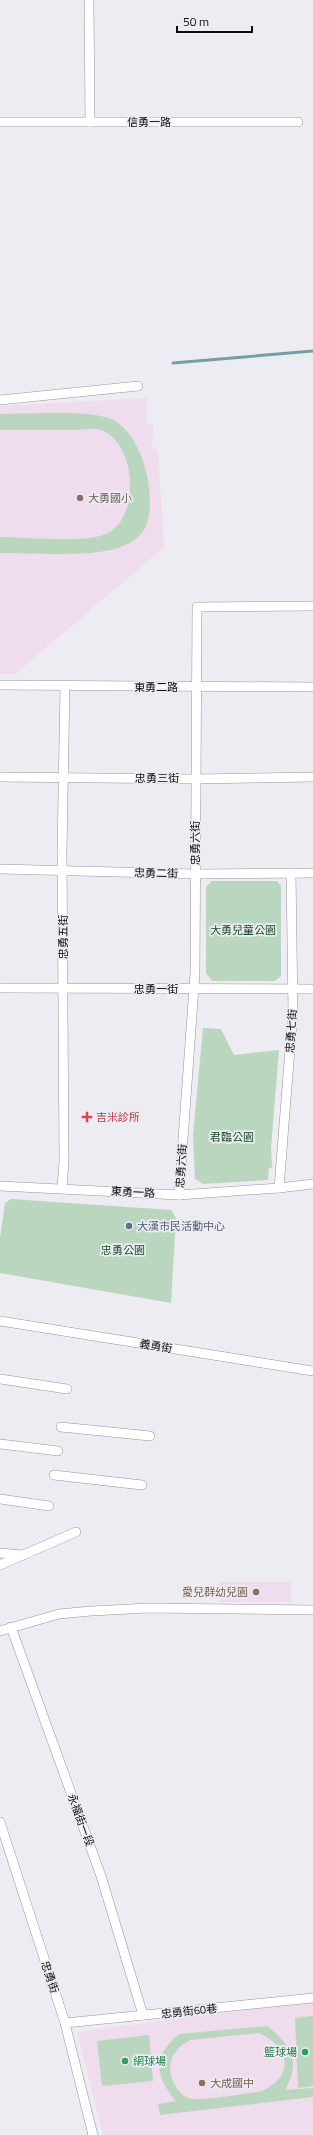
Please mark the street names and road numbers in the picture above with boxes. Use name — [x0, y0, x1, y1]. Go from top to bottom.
street label: 信勇一路 — [127, 114, 171, 130]
street label: 東勇二路 — [134, 679, 178, 695]
street label: 忠勇三街 — [135, 770, 179, 786]
street label: 忠勇六街 — [187, 821, 203, 865]
street label: 忠勇二街 — [134, 865, 178, 881]
street label: 忠勇五街 — [55, 915, 71, 959]
street label: 忠勇一街 — [134, 981, 178, 997]
street label: 忠勇七街 — [281, 1008, 301, 1054]
street label: 忠勇六街 — [171, 1143, 191, 1189]
street label: 東勇一路 — [111, 1183, 155, 1201]
street label: 義勇街 — [138, 1336, 174, 1356]
street label: 永福街一段 — [64, 1791, 98, 1849]
street label: 忠勇街 — [37, 1959, 63, 1995]
street label: 忠勇街60巷 — [160, 2000, 218, 2022]

